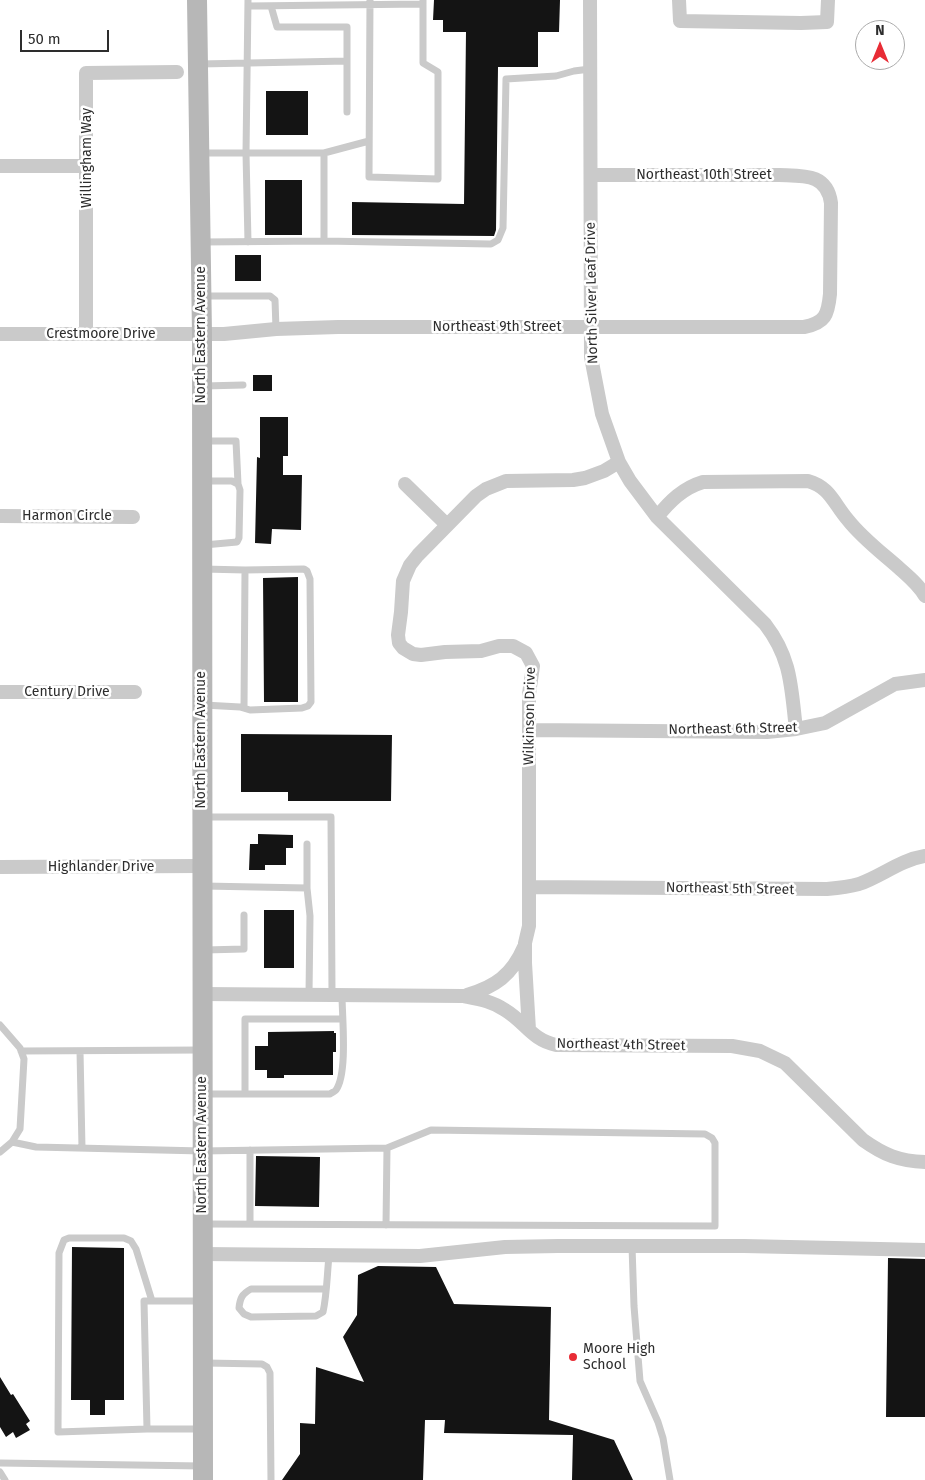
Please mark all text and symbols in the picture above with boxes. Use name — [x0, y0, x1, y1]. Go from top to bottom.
scale bar — [22, 20, 111, 52]
north arrow — [855, 20, 905, 70]
text: N — [875, 22, 885, 39]
text: 50 m — [28, 30, 61, 48]
street label: Willingham Way — [79, 108, 95, 208]
street label: Northeast 10th Street — [636, 167, 772, 183]
street label: North Silver Leaf Drive — [582, 222, 602, 364]
street label: North Eastern Avenue — [193, 266, 209, 404]
street label: Northeast 9th Street — [433, 319, 561, 335]
street label: Crestmoore Drive — [46, 326, 156, 342]
street label: Harmon Circle — [22, 508, 112, 524]
street label: Wilkinson Drive — [521, 667, 539, 765]
street label: North Eastern Avenue — [193, 671, 209, 809]
street label: Century Drive — [24, 684, 110, 700]
street label: Northeast 6th Street — [668, 719, 798, 739]
street label: Highlander Drive — [48, 859, 154, 875]
street label: Northeast 5th Street — [666, 879, 794, 899]
street label: Northeast 4th Street — [556, 1035, 686, 1055]
street label: North Eastern Avenue — [194, 1076, 210, 1214]
place label: Moore High School — [583, 1341, 656, 1374]
marker: Moore High School — [567, 1351, 579, 1363]

